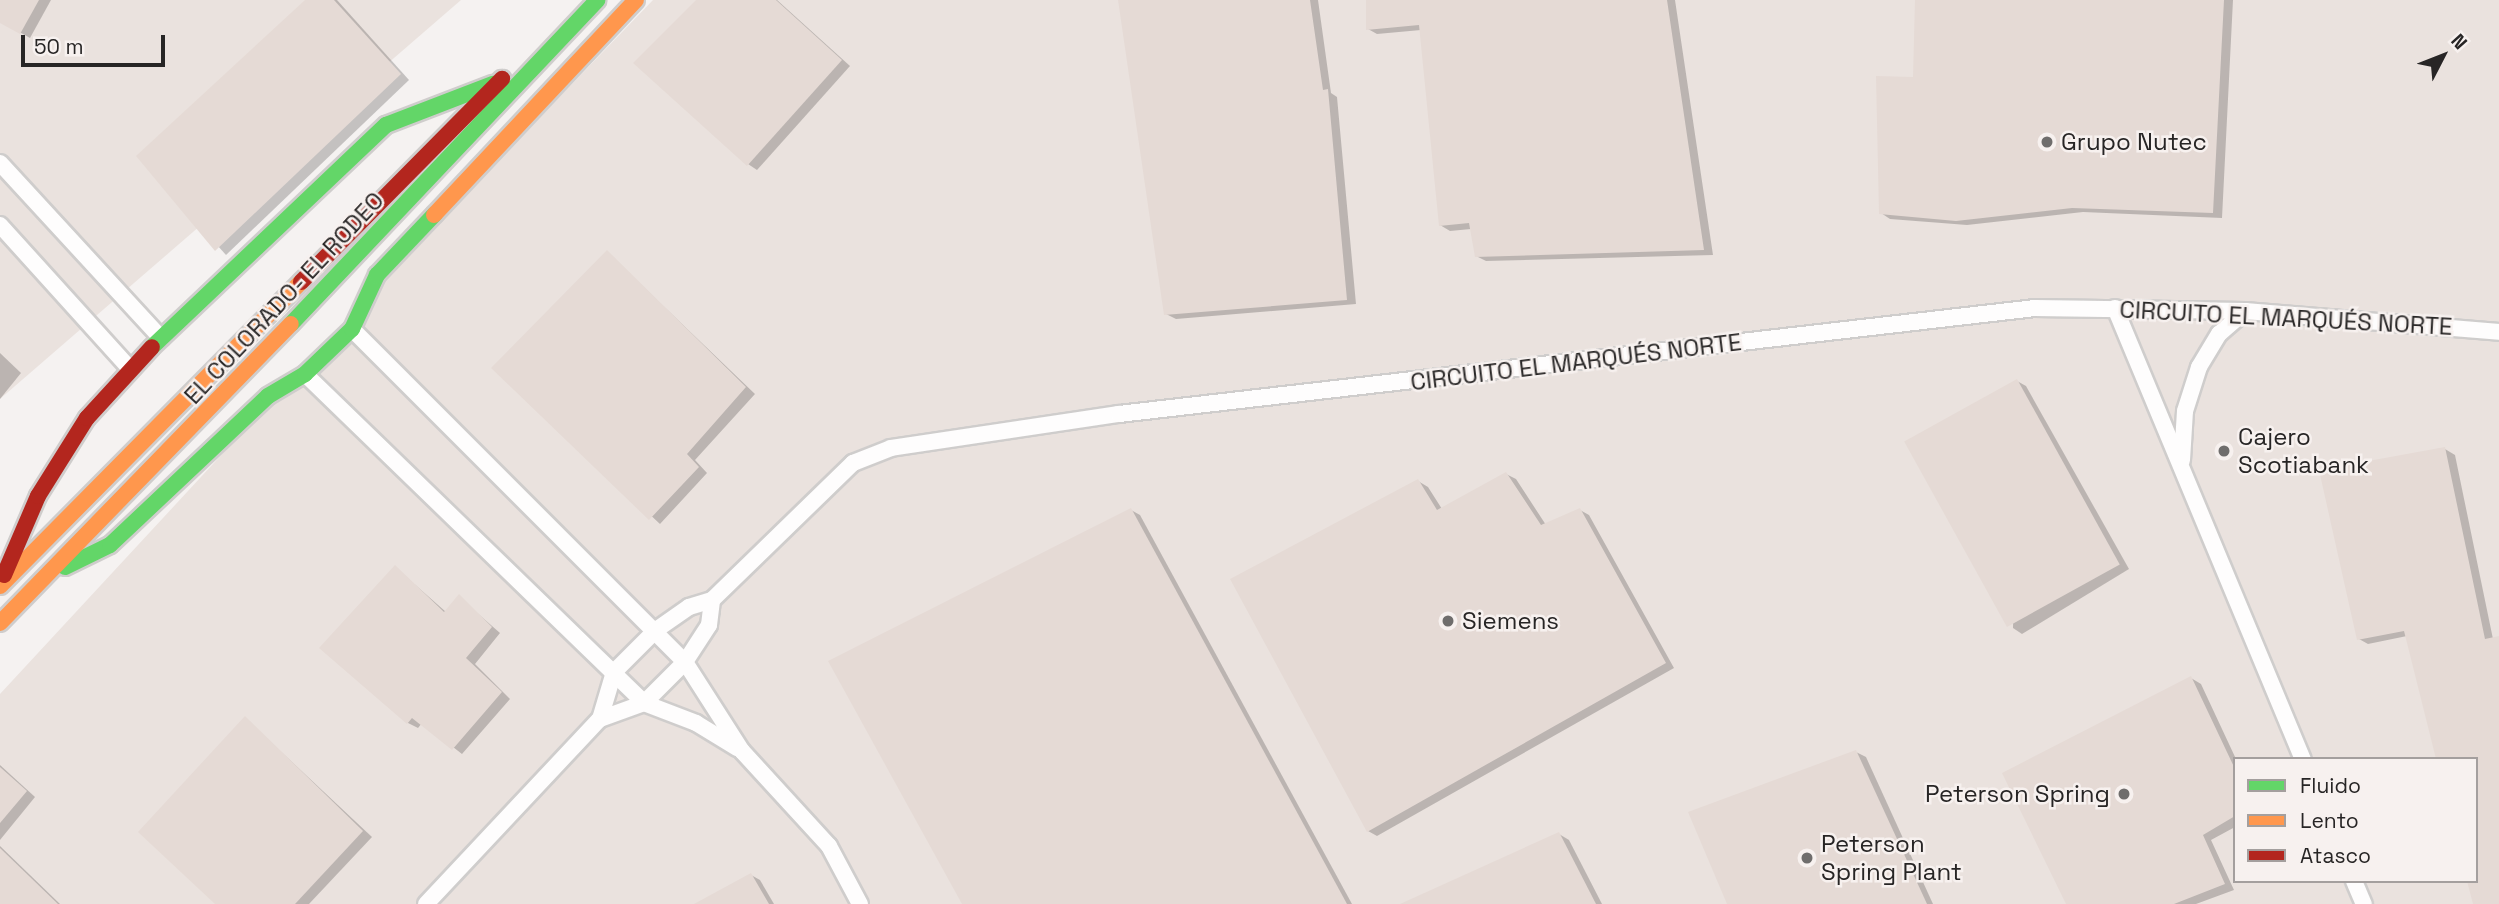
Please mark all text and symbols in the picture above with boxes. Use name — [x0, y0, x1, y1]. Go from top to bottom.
scale bar — [24, 21, 168, 65]
north arrow — [2408, 21, 2478, 91]
text: N — [2445, 29, 2473, 55]
text: 50 m — [34, 33, 84, 60]
place label: Grupo Nutec — [2061, 128, 2207, 156]
marker: Grupo Nutec — [2039, 134, 2055, 150]
street label: EL COLORADO- EL RODEO — [178, 185, 390, 411]
street label: CIRCUITO EL MARQUÉS NORTE — [2118, 295, 2454, 341]
street label: CIRCUITO EL MARQUÉS NORTE — [1408, 327, 1744, 397]
place label: Cajero Scotiabank — [2238, 423, 2369, 479]
marker: Cajero Scotiabank — [2216, 443, 2232, 459]
place label: Siemens — [1462, 607, 1559, 635]
marker: Siemens — [1440, 613, 1456, 629]
legend — [2233, 757, 2478, 883]
text: Fluido — [2300, 772, 2361, 799]
place label: Peterson Spring — [1925, 780, 2110, 808]
marker: Peterson Spring — [2116, 786, 2132, 802]
text: Lento — [2300, 807, 2359, 834]
place label: Peterson Spring Plant — [1821, 830, 1962, 886]
text: Atasco — [2300, 842, 2371, 869]
marker: Peterson Spring Plant — [1799, 850, 1815, 866]

